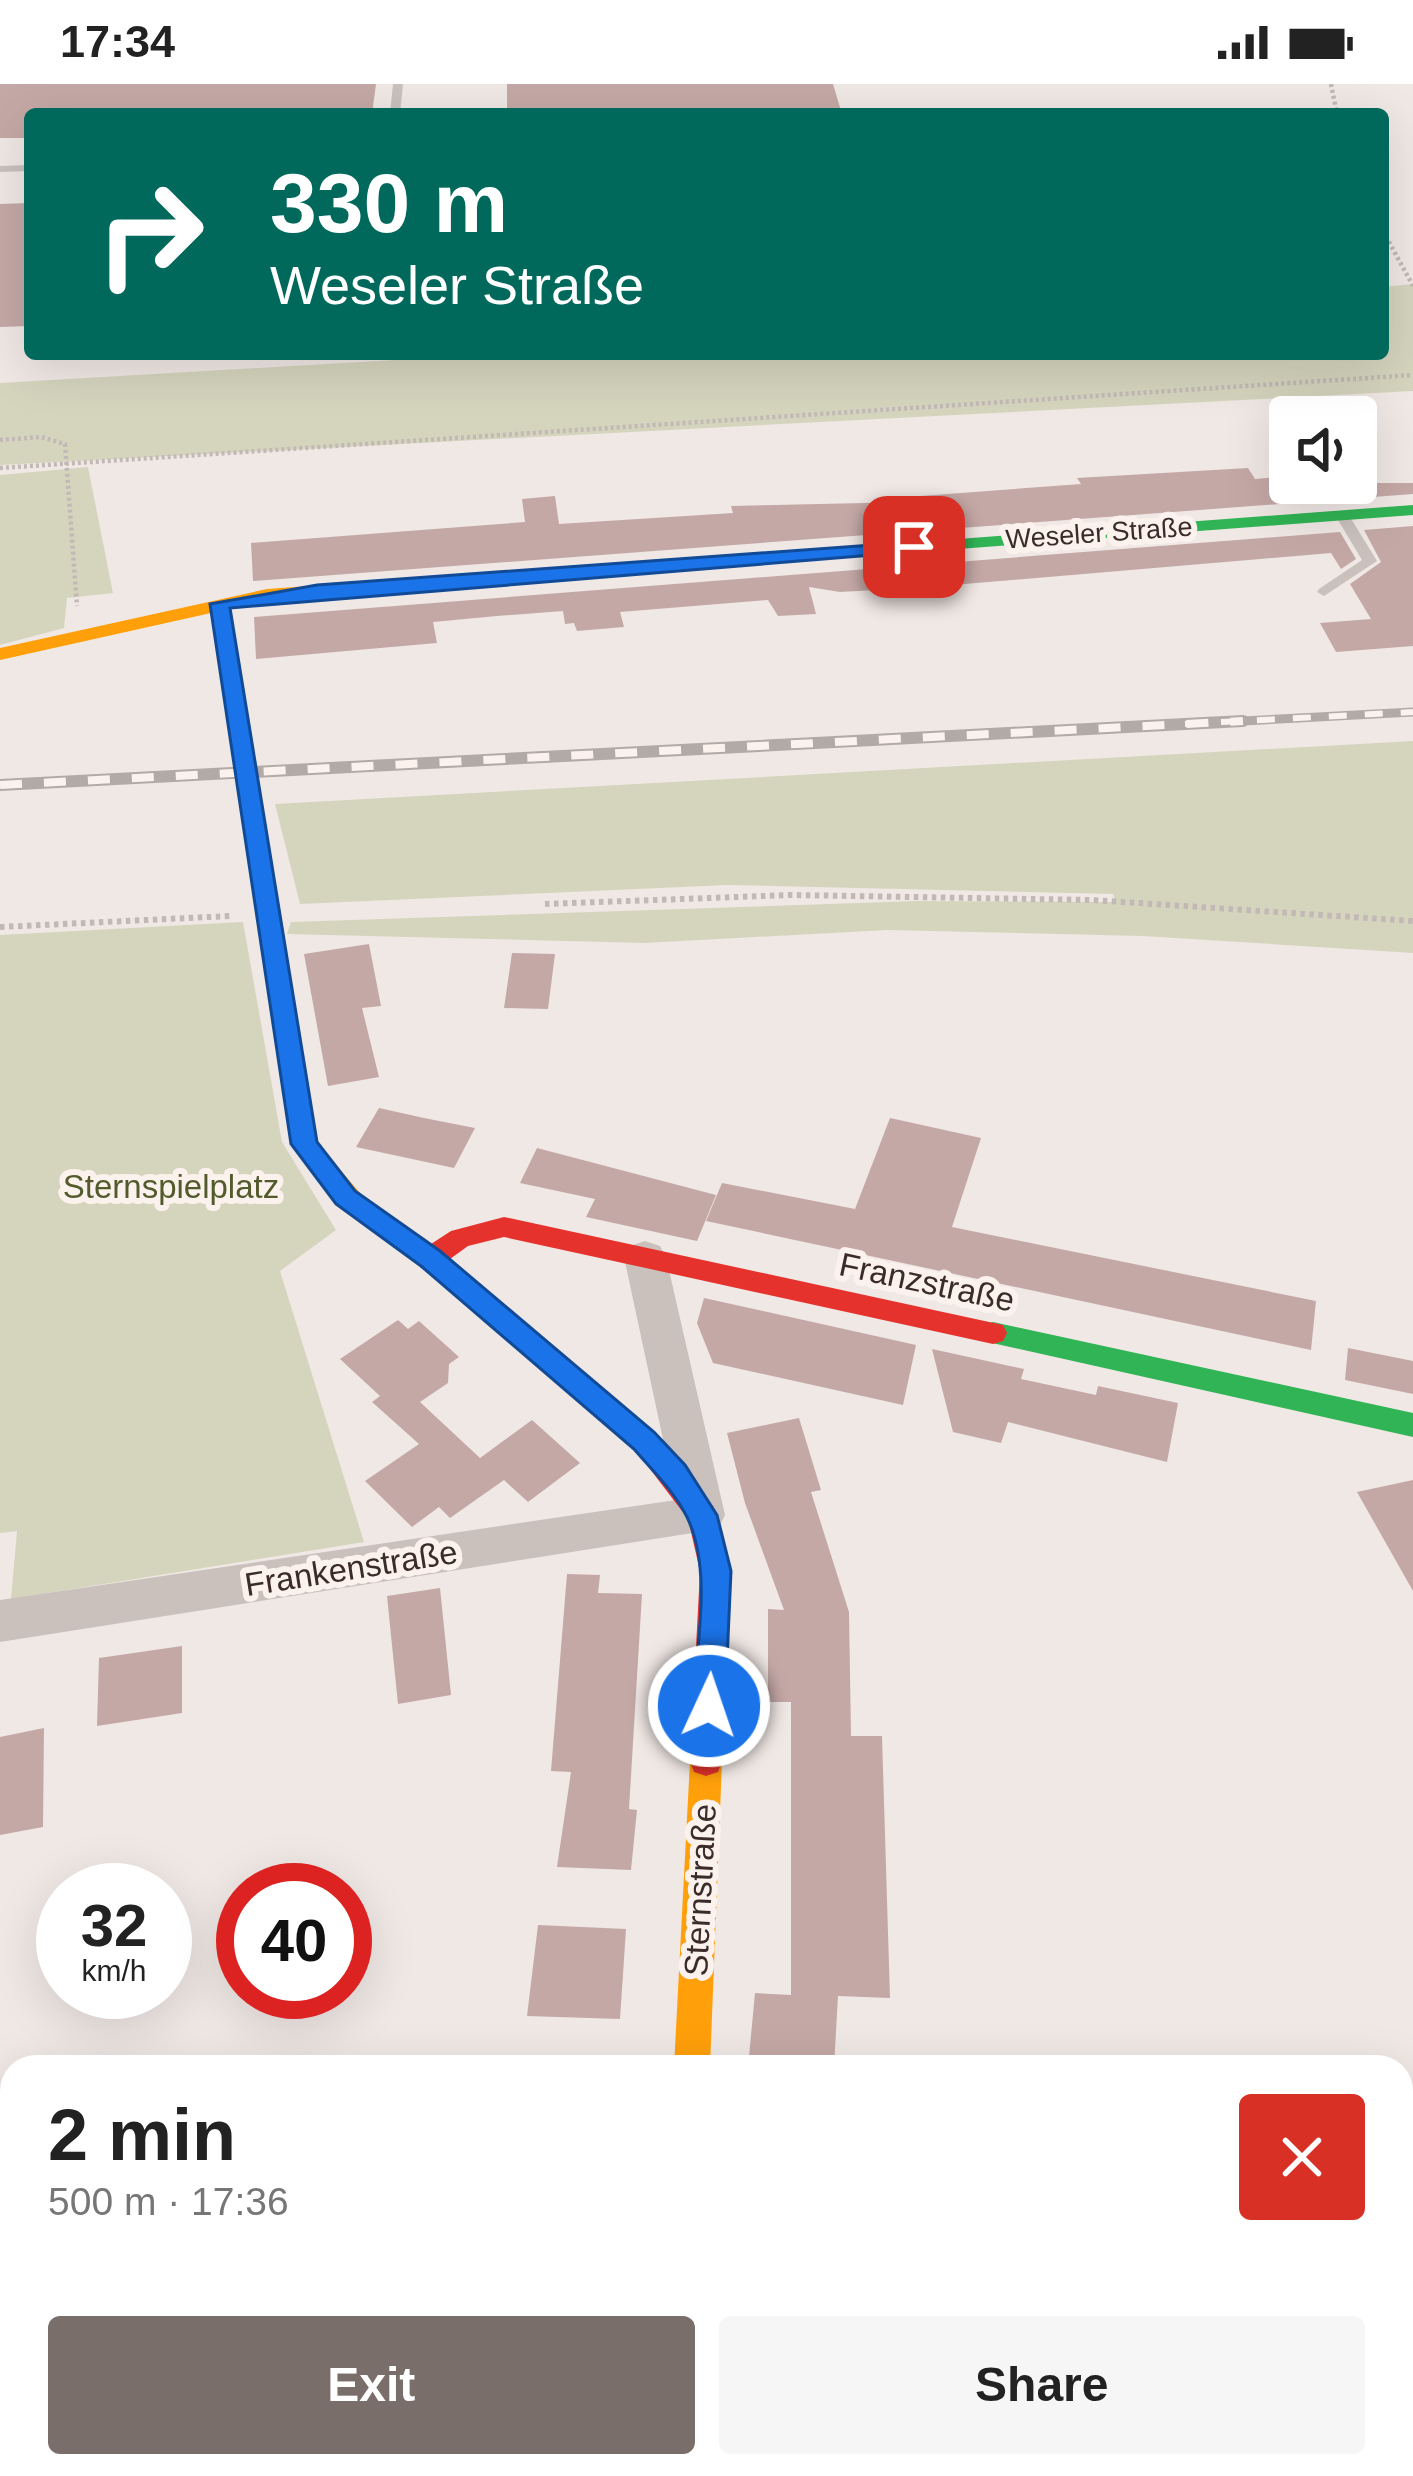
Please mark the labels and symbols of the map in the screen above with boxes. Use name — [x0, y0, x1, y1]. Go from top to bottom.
pin — [863, 496, 965, 598]
street label: Weseler Straße — [1005, 512, 1193, 554]
park label: Sternspielplatz — [63, 1168, 279, 1205]
street label: Franzstraße — [836, 1245, 1018, 1319]
street label: Frankenstraße — [242, 1533, 460, 1603]
position arrow — [646, 1643, 772, 1769]
street label: Sternstraße — [677, 1803, 723, 1977]
speed limit sign: 40 — [216, 1863, 372, 2019]

